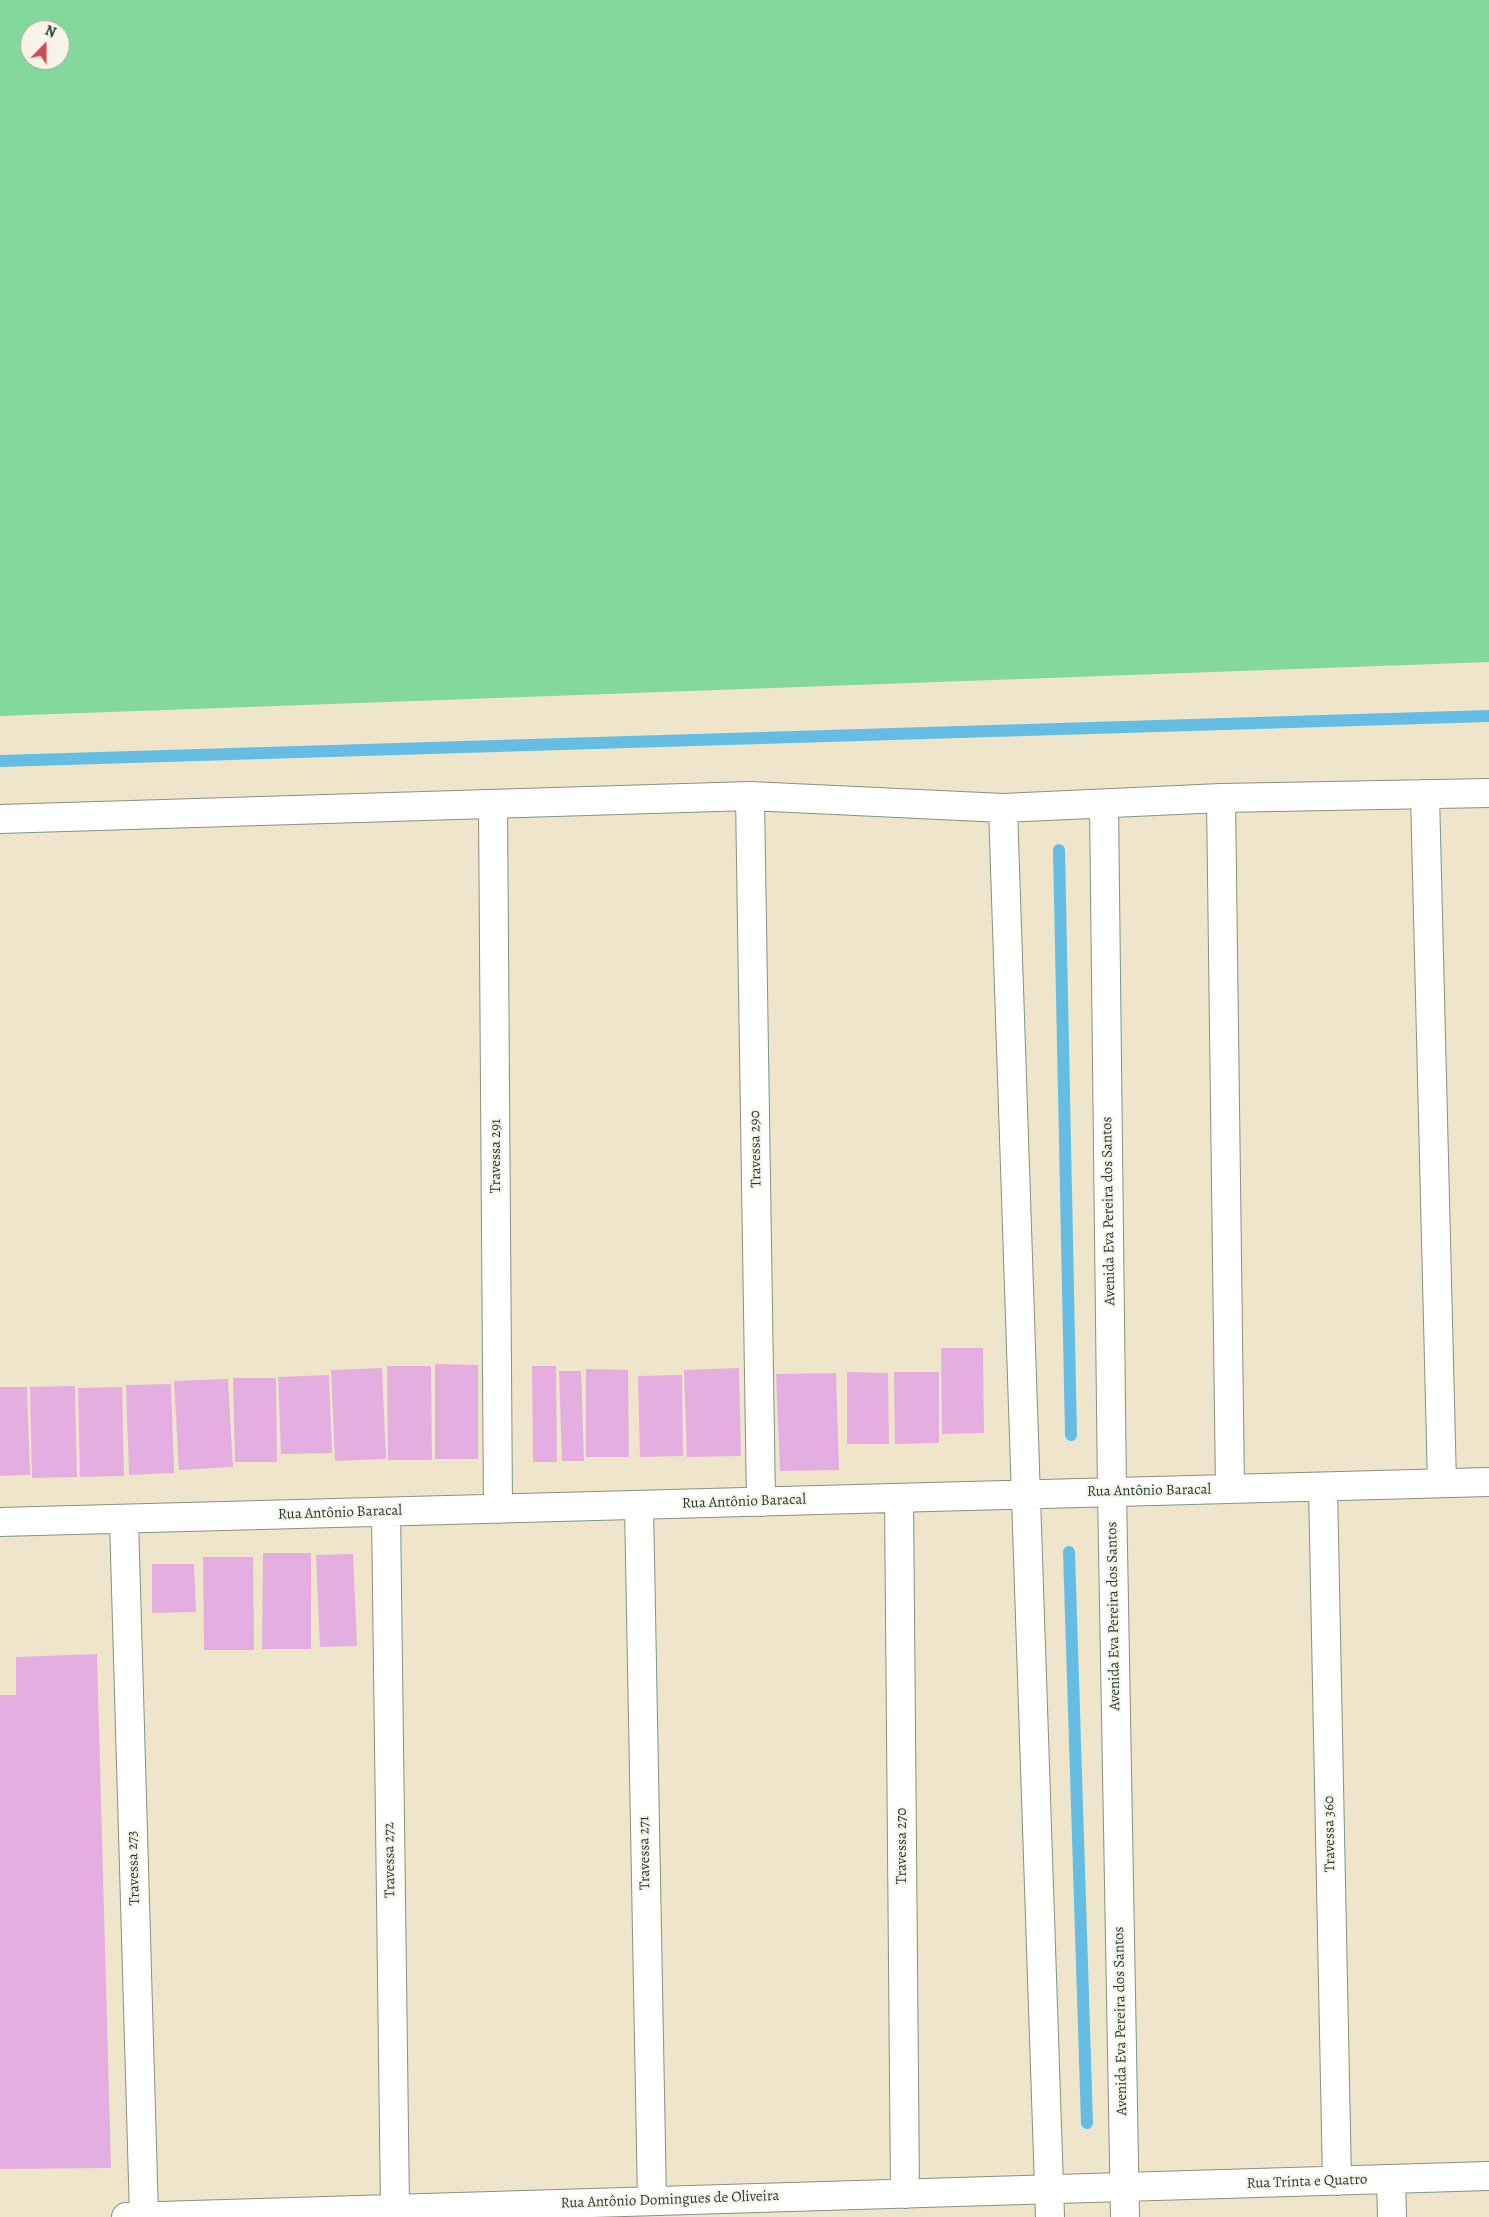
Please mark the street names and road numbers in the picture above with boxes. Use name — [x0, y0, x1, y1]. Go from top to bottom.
street label: Travessa 290 — [746, 1110, 766, 1188]
street label: Avenida Eva Pereira dos Santos — [1098, 1116, 1120, 1306]
street label: Travessa 291 — [487, 1119, 505, 1193]
street label: Rua Antônio Baracal — [1087, 1481, 1211, 1501]
street label: Rua Antônio Baracal — [682, 1491, 806, 1513]
street label: Rua Antônio Baracal — [278, 1502, 402, 1524]
street label: Avenida Eva Pereira dos Santos — [1103, 1521, 1125, 1711]
street label: Travessa 360 — [1320, 1796, 1340, 1872]
street label: Travessa 270 — [893, 1808, 911, 1884]
street label: Travessa 271 — [635, 1816, 655, 1890]
street label: Travessa 272 — [380, 1822, 400, 1898]
street label: Travessa 273 — [124, 1830, 144, 1906]
street label: Avenida Eva Pereira dos Santos — [1110, 1926, 1132, 2116]
street label: Rua Trinta e Quatro — [1246, 2171, 1368, 2193]
street label: Rua Antônio Domingues de Oliveira — [560, 2187, 780, 2213]

